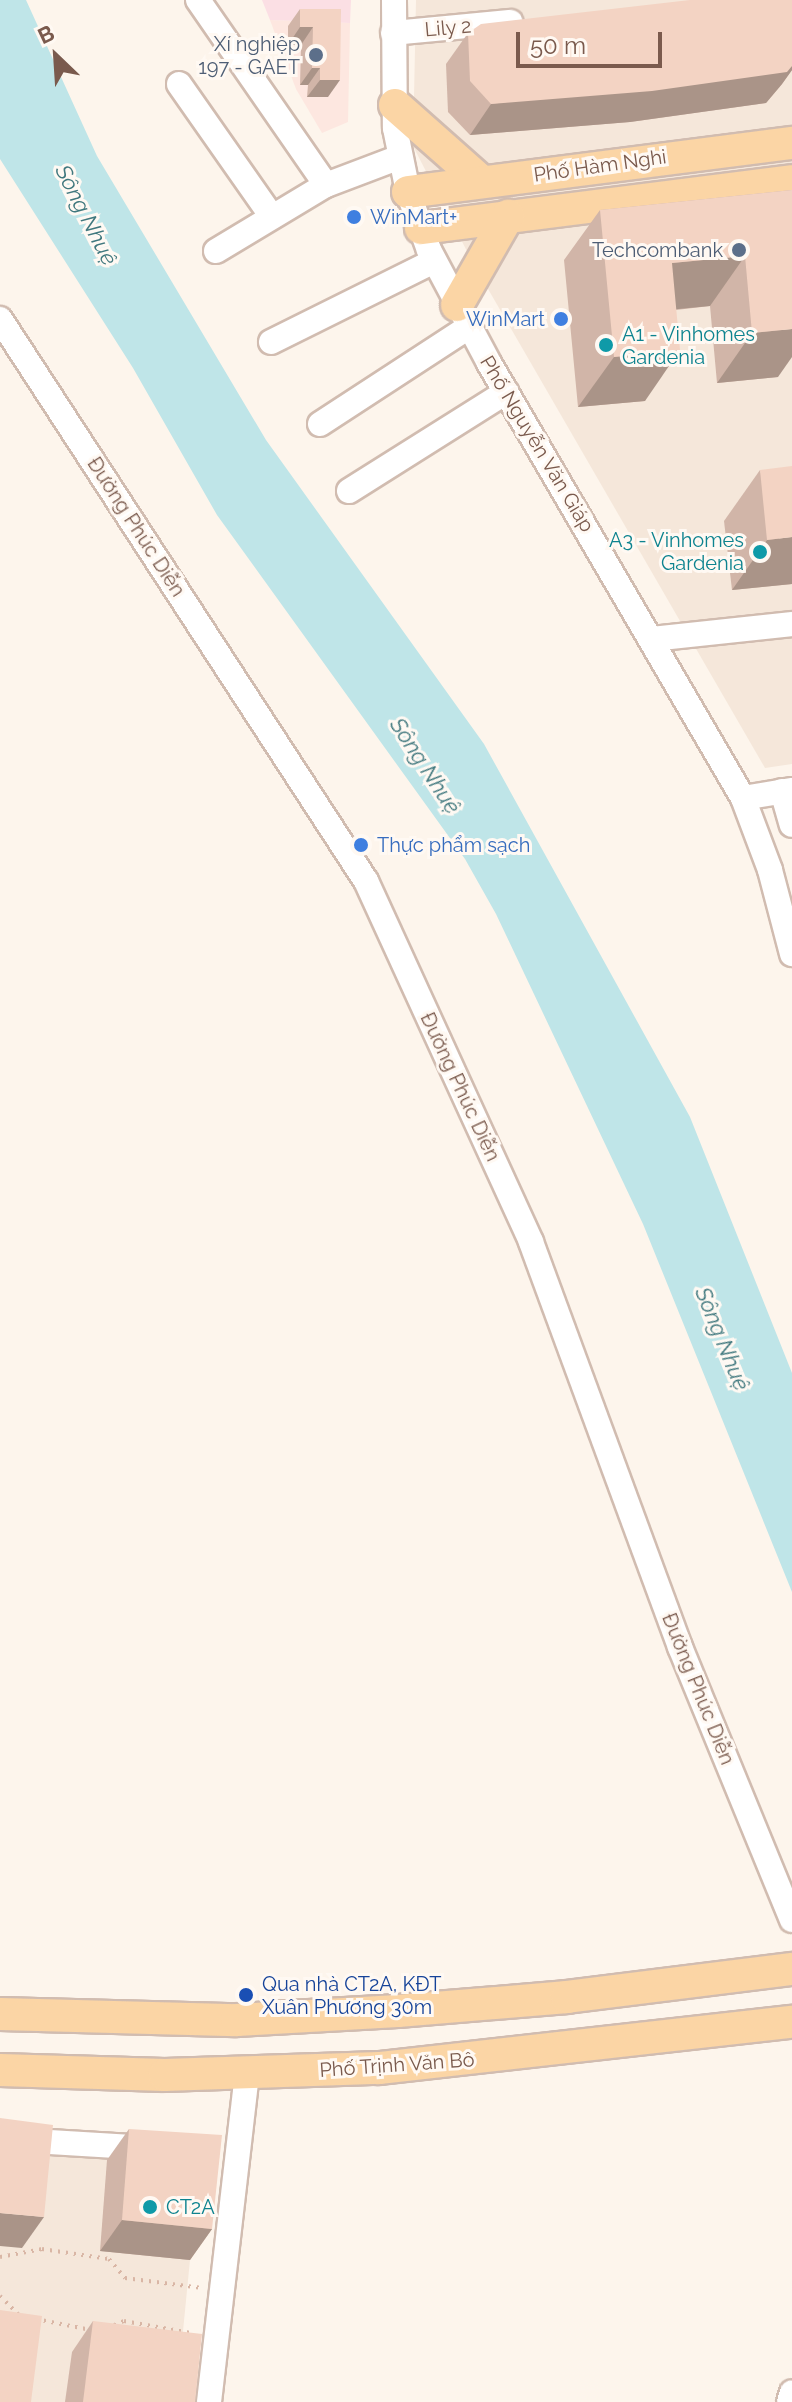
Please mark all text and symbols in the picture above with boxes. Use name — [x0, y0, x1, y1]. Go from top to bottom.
street label: Lily 2 — [423, 14, 473, 42]
north arrow — [16, 16, 96, 96]
scale bar — [520, 16, 666, 66]
text: B — [34, 19, 58, 49]
text: 50 m — [530, 31, 586, 60]
place label: Xí nghiệp 197 - GAET — [198, 32, 300, 79]
marker: Xí nghiệp 197 - GAET — [307, 46, 325, 64]
street label: Phố Hàm Nghi — [532, 145, 668, 187]
water label: Sông Nhuệ — [49, 160, 123, 270]
place label: WinMart+ — [370, 205, 457, 229]
marker: WinMart+ — [345, 208, 363, 226]
place label: Techcombank — [592, 238, 723, 262]
marker: Techcombank — [730, 241, 748, 259]
place label: WinMart — [466, 307, 545, 331]
marker: WinMart — [552, 310, 570, 328]
place label: A1 - Vinhomes Gardenia — [622, 322, 756, 369]
marker: A1 - Vinhomes Gardenia — [597, 336, 615, 354]
street label: Phố Nguyễn Văn Giáp — [475, 351, 599, 537]
street label: Đường Phúc Diễn — [82, 453, 190, 601]
place label: A3 - Vinhomes Gardenia — [608, 528, 744, 575]
marker: A3 - Vinhomes Gardenia — [751, 543, 769, 561]
water label: Sông Nhuệ — [384, 713, 466, 819]
place label: Thực phẩm sạch — [377, 833, 530, 857]
marker: Thực phẩm sạch — [352, 836, 370, 854]
street label: Đường Phúc Diễn — [415, 1009, 505, 1165]
water label: Sông Nhuệ — [689, 1283, 755, 1395]
street label: Đường Phúc Diễn — [657, 1610, 739, 1768]
place label: Qua nhà CT2A, KĐT Xuân Phương 30m — [262, 1972, 441, 2019]
marker: Qua nhà CT2A, KĐT Xuân Phương 30m — [237, 1986, 255, 2004]
street label: Phố Trịnh Văn Bô — [318, 2048, 476, 2082]
place label: CT2A — [166, 2195, 215, 2219]
marker: CT2A — [141, 2198, 159, 2216]

